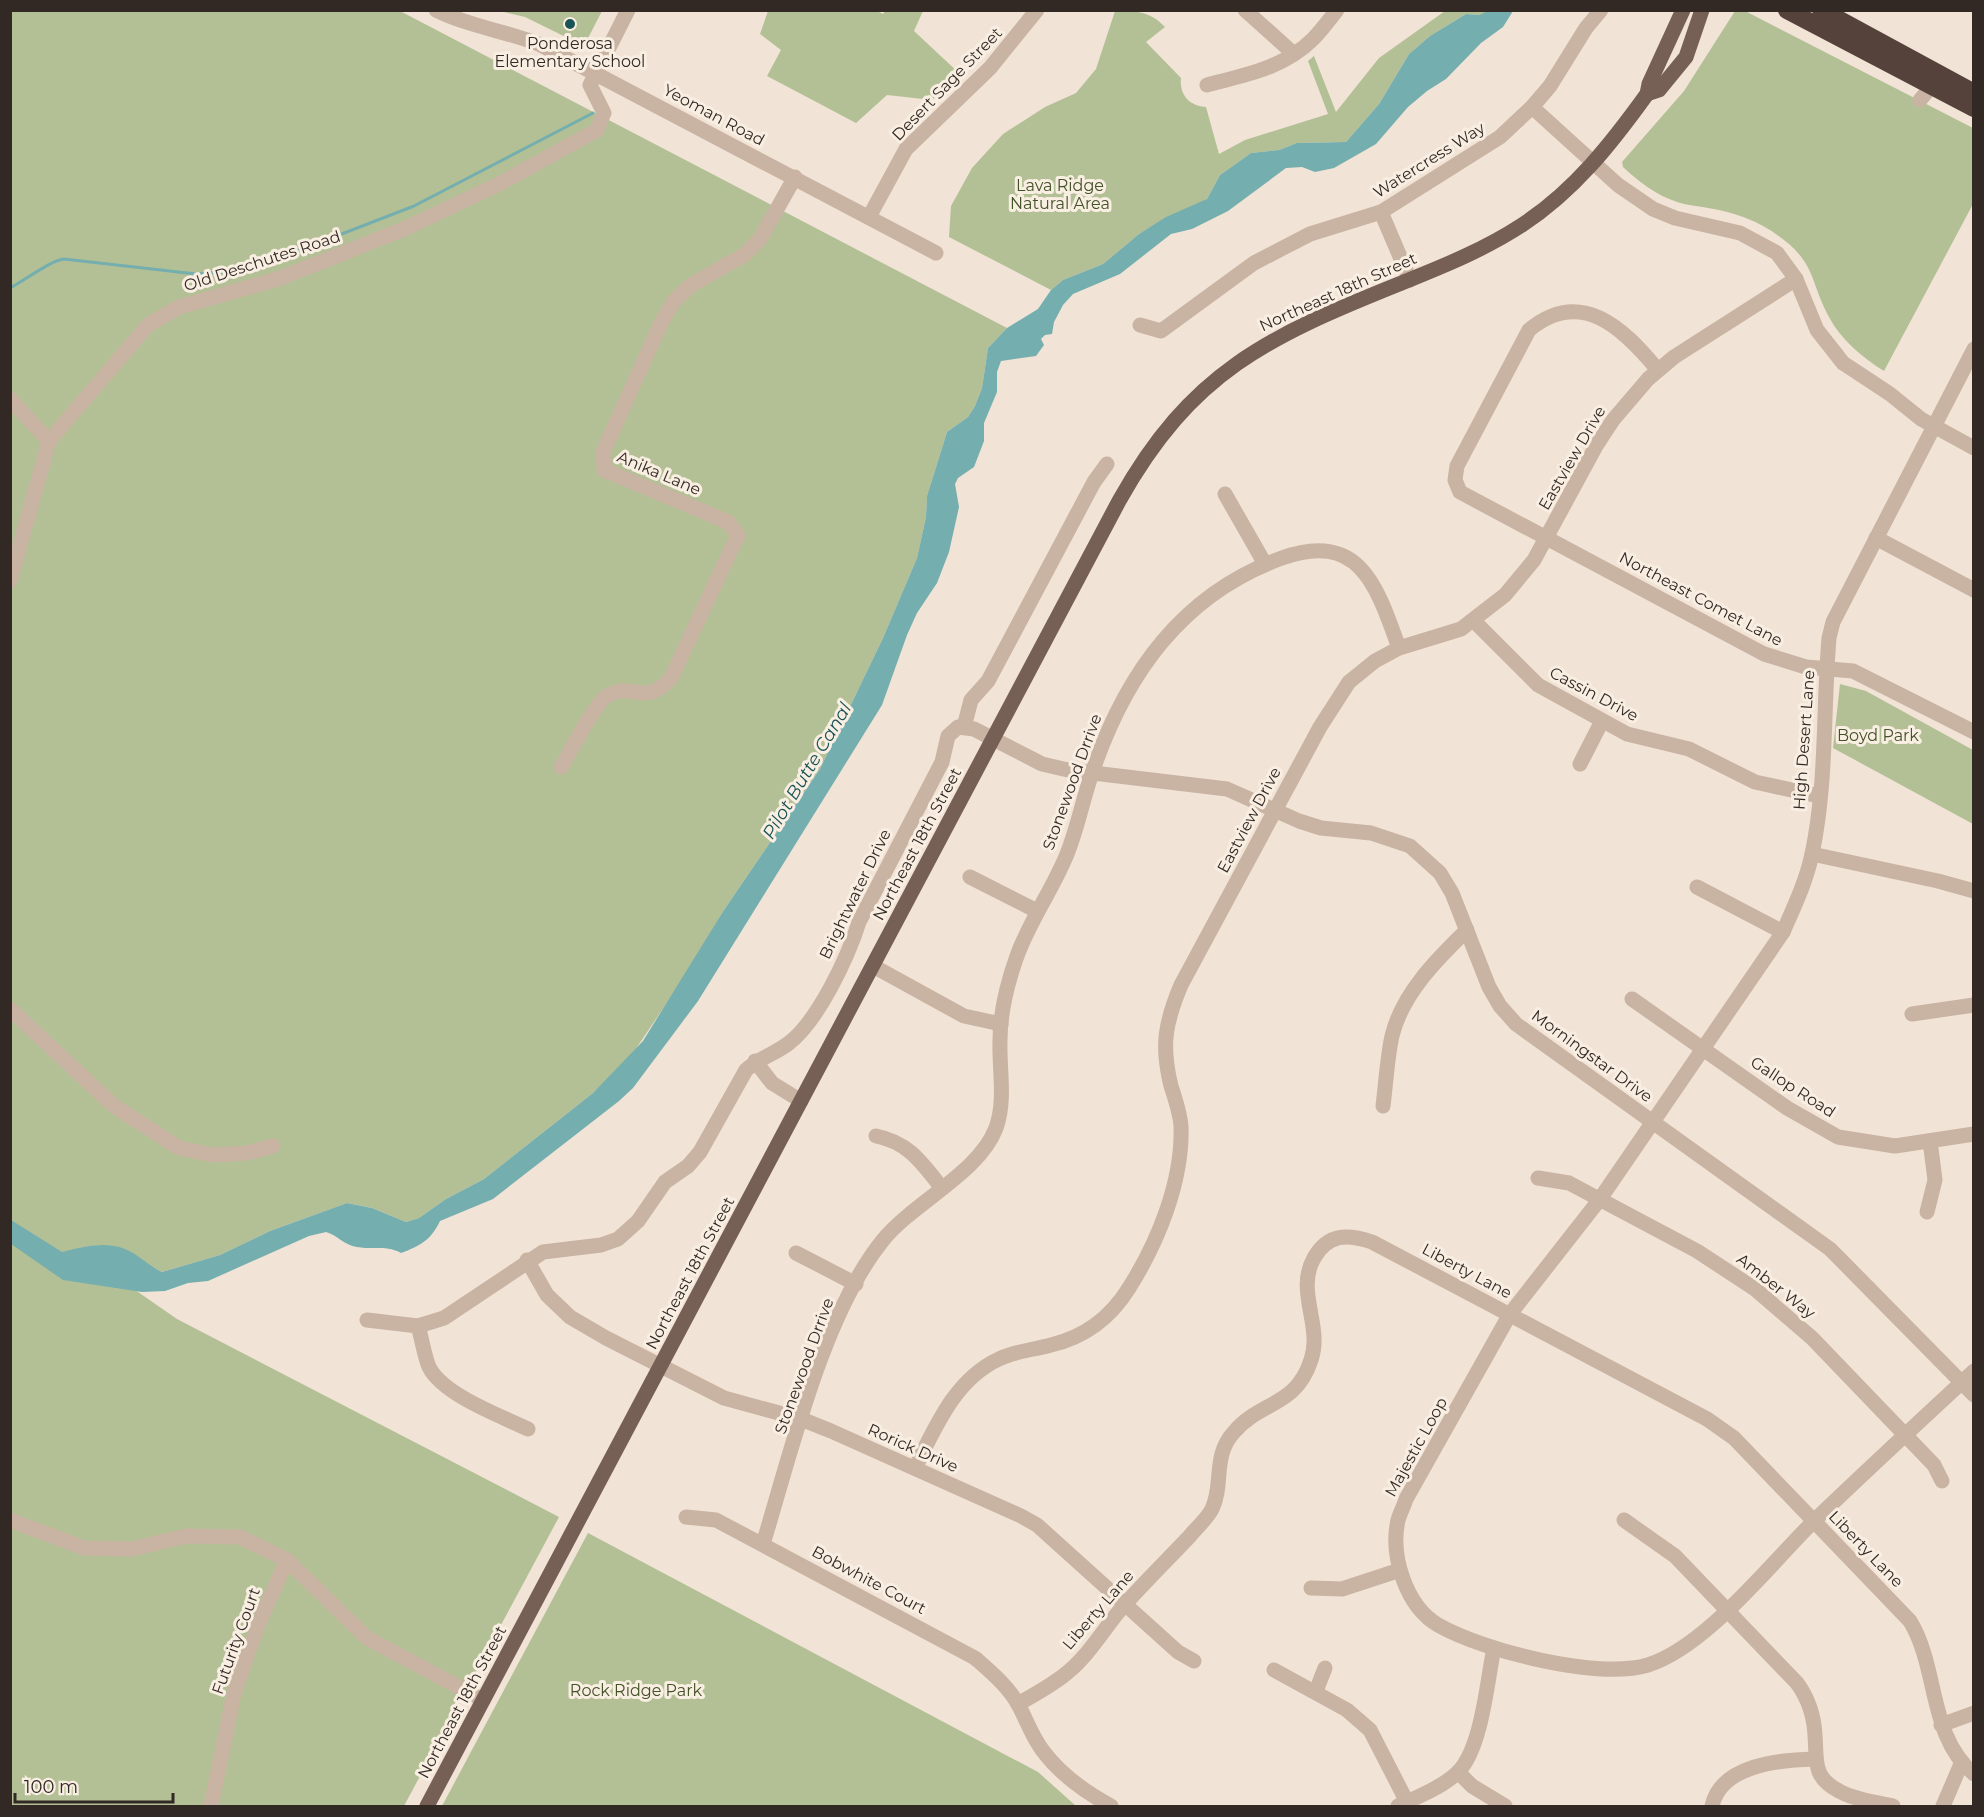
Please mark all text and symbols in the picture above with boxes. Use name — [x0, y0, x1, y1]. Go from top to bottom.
marker: Ponderosa Elementary School — [563, 17, 577, 31]
street label: Desert Sage Street — [888, 23, 1006, 145]
place label: Ponderosa Elementary School — [495, 34, 645, 71]
street label: Yeoman Road — [660, 80, 768, 150]
street label: Watercress Way — [1370, 118, 1488, 202]
park label: Lava Ridge Natural Area — [1010, 176, 1110, 213]
street label: Old Deschutes Road — [181, 227, 343, 295]
street label: Northeast 18th Street — [1256, 248, 1420, 335]
street label: Eastview Drive — [1535, 403, 1609, 513]
street label: Anika Lane — [614, 447, 704, 499]
street label: Northeast Comet Lane — [1616, 548, 1786, 650]
street label: Cassin Drive — [1546, 663, 1642, 725]
street label: High Desert Lane — [1790, 669, 1818, 811]
water label: Pilot Butte Canal — [758, 699, 856, 843]
street label: Stonewood Drrive — [1039, 711, 1105, 853]
park label: Boyd Park — [1837, 726, 1919, 745]
street label: Northeast 18th Street — [869, 764, 966, 924]
street label: Eastview Drive — [1213, 764, 1285, 876]
street label: Brightwater Drive — [815, 826, 895, 962]
street label: Morningstar Drive — [1528, 1006, 1656, 1106]
street label: Gallop Road — [1747, 1053, 1839, 1121]
street label: Northeast 18th Street — [642, 1193, 739, 1353]
street label: Liberty Lane — [1419, 1239, 1515, 1303]
street label: Amber Way — [1733, 1249, 1819, 1323]
street label: Stonewood Drrive — [771, 1295, 837, 1437]
street label: Majestic Loop — [1381, 1394, 1451, 1500]
street label: Rorick Drive — [865, 1420, 961, 1476]
street label: Liberty Lane — [1825, 1507, 1907, 1591]
street label: Bobwhite Court — [809, 1542, 930, 1618]
street label: Liberty Lane — [1058, 1566, 1138, 1654]
street label: Futurity Court — [208, 1585, 264, 1697]
street label: Northeast 18th Street — [414, 1622, 511, 1782]
park label: Rock Ridge Park — [570, 1681, 703, 1700]
scale bar — [15, 1766, 172, 1804]
text: 100 m — [24, 1776, 78, 1798]

